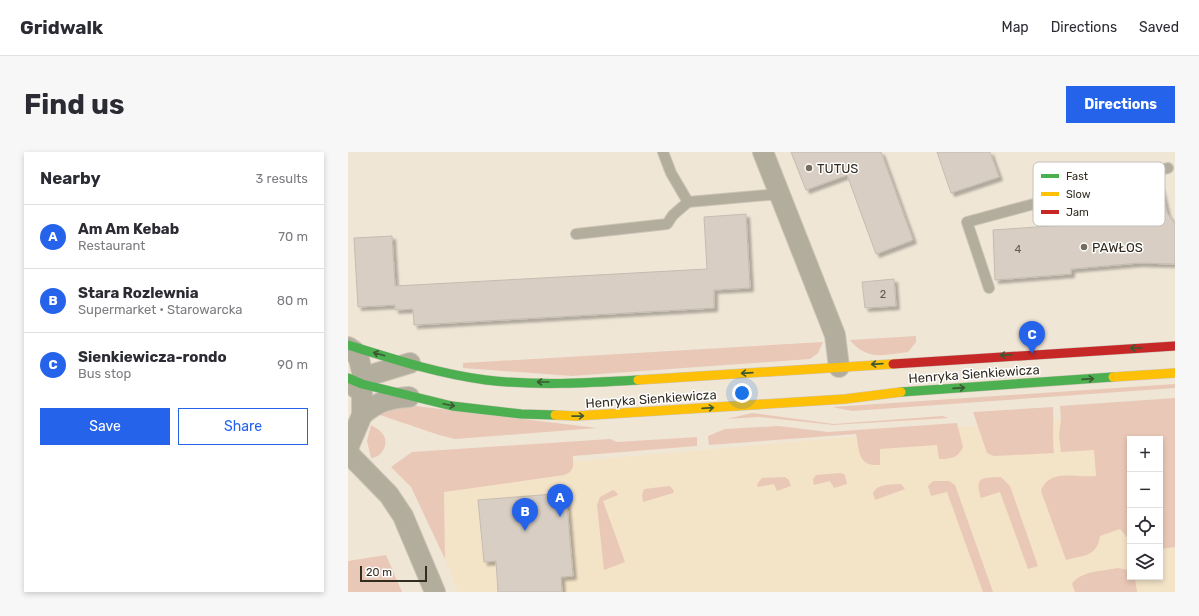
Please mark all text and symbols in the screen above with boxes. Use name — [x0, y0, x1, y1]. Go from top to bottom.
text: Gridwalk — [20, 16, 103, 39]
text: Map — [1002, 19, 1029, 36]
text: Directions — [1051, 19, 1117, 36]
text: Saved — [1139, 19, 1179, 36]
button: Directions — [1066, 86, 1175, 123]
text: Find us — [24, 88, 124, 121]
place label: TUTUS — [817, 161, 858, 176]
legend — [1033, 162, 1165, 226]
marker: TUTUS — [804, 163, 814, 173]
text: Nearby — [40, 168, 101, 188]
text: Fast — [1066, 170, 1089, 183]
text: 3 results — [256, 171, 308, 186]
text: Slow — [1066, 188, 1091, 201]
text: Jam — [1066, 206, 1089, 219]
text: Am Am Kebab — [78, 220, 179, 238]
text: A — [48, 229, 58, 244]
text: 70 m — [278, 229, 308, 244]
text: Restaurant — [78, 238, 145, 253]
place label: PAWŁOS — [1092, 240, 1143, 255]
marker: PAWŁOS — [1079, 242, 1089, 252]
house number: 4 — [1015, 243, 1022, 256]
text: Stara Rozlewnia — [78, 284, 199, 302]
house number: 2 — [880, 288, 886, 301]
text: B — [48, 293, 58, 308]
text: 80 m — [277, 293, 308, 308]
text: Supermarket · Starowarcka — [78, 302, 243, 317]
pin: C — [1019, 321, 1045, 354]
one-way arrow — [1130, 344, 1143, 351]
text: Sienkiewicza-rondo — [78, 348, 227, 366]
one-way arrow — [373, 350, 386, 357]
one-way arrow — [1000, 352, 1013, 359]
text: C — [48, 357, 58, 372]
text: 90 m — [277, 357, 308, 372]
one-way arrow — [871, 360, 884, 367]
street label: Henryka Sienkiewicza — [908, 362, 1040, 386]
text: Bus stop — [78, 366, 131, 381]
one-way arrow — [741, 369, 754, 376]
one-way arrow — [1081, 375, 1094, 382]
one-way arrow — [537, 378, 550, 386]
your location — [732, 383, 752, 403]
one-way arrow — [952, 384, 965, 391]
street label: Henryka Sienkiewicza — [585, 387, 717, 411]
one-way arrow — [442, 402, 455, 410]
one-way arrow — [701, 405, 714, 412]
button: Save — [40, 408, 170, 445]
button: Share — [178, 408, 308, 445]
one-way arrow — [571, 412, 584, 420]
map controls — [1127, 436, 1163, 580]
button: + — [1127, 436, 1163, 472]
button: − — [1127, 472, 1163, 508]
pin: A — [547, 484, 573, 517]
pin: B — [512, 498, 538, 531]
button: locate — [1127, 508, 1163, 544]
button: layers — [1127, 544, 1163, 580]
scale bar — [360, 564, 427, 583]
text: 20 m — [366, 566, 392, 579]

